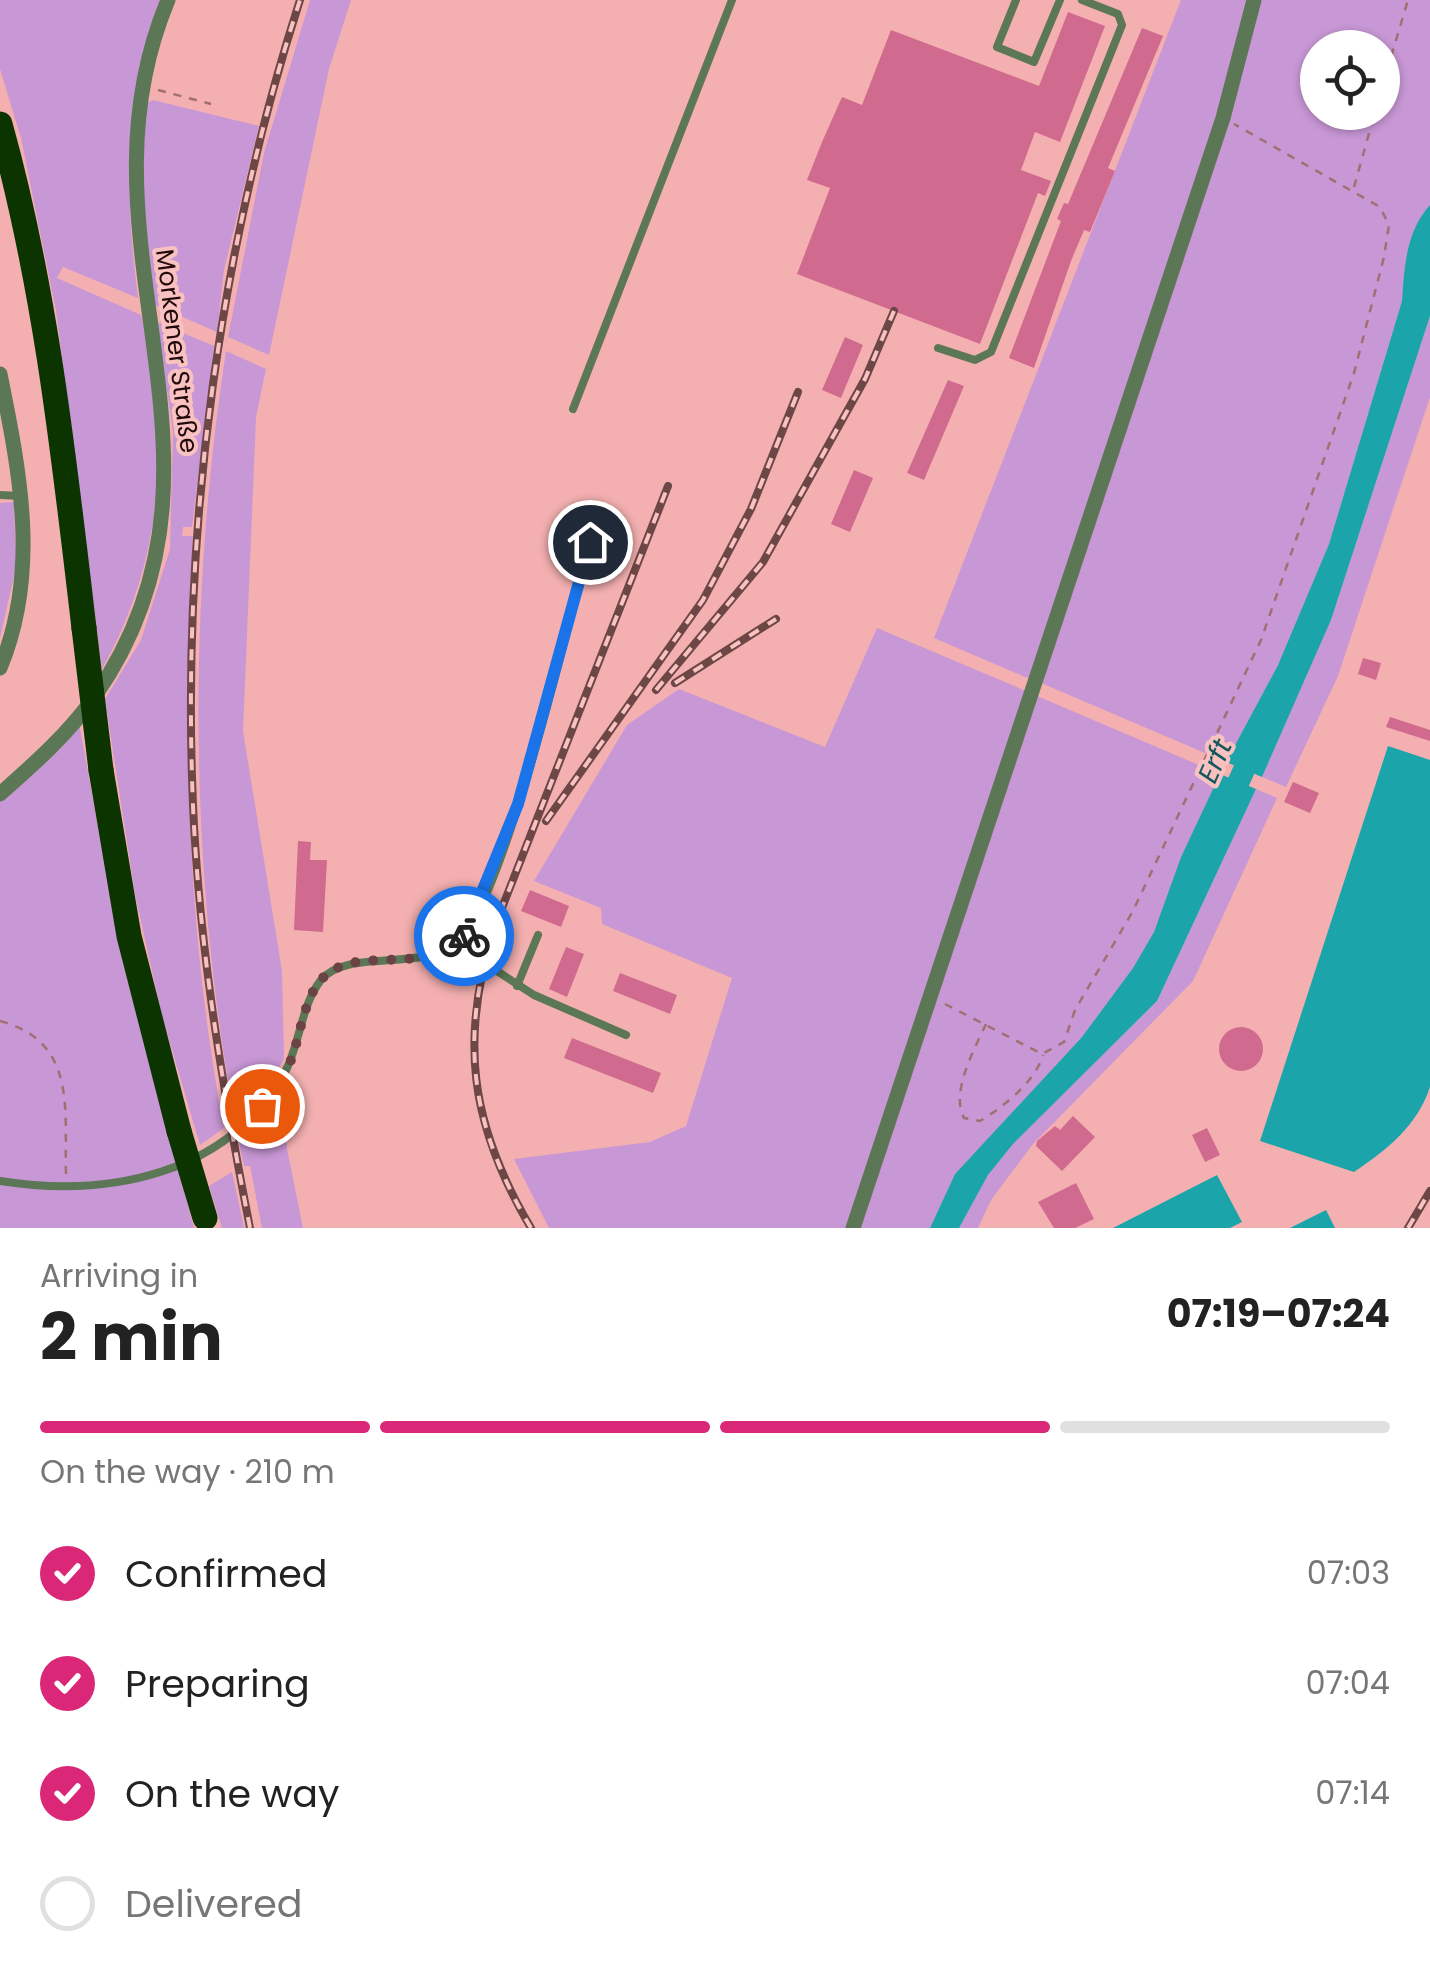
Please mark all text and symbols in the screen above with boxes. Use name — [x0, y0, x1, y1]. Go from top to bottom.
map controls — [1300, 30, 1400, 130]
button: locate — [1300, 30, 1400, 130]
street label: Morkener Straße — [147, 247, 207, 455]
pin — [548, 500, 633, 585]
icon: home — [563, 515, 618, 570]
water label: Erft — [1188, 732, 1242, 789]
courier — [414, 886, 514, 986]
icon: bike — [437, 909, 492, 964]
pin — [220, 1064, 305, 1149]
icon: bag — [235, 1079, 290, 1134]
text: Arriving in — [40, 1253, 198, 1298]
text: 07:19–07:24 — [1167, 1287, 1390, 1340]
text: 2 min — [40, 1292, 223, 1383]
text: On the way · 210 m — [40, 1449, 335, 1494]
icon: check — [40, 1546, 95, 1601]
text: Confirmed — [125, 1547, 327, 1600]
text: 07:03 — [1307, 1550, 1390, 1595]
icon: check — [40, 1656, 95, 1711]
text: Preparing — [125, 1657, 310, 1710]
text: 07:04 — [1305, 1660, 1390, 1705]
icon: check — [40, 1766, 95, 1821]
text: On the way — [125, 1767, 339, 1820]
text: 07:14 — [1315, 1770, 1390, 1815]
text: Delivered — [125, 1877, 302, 1930]

